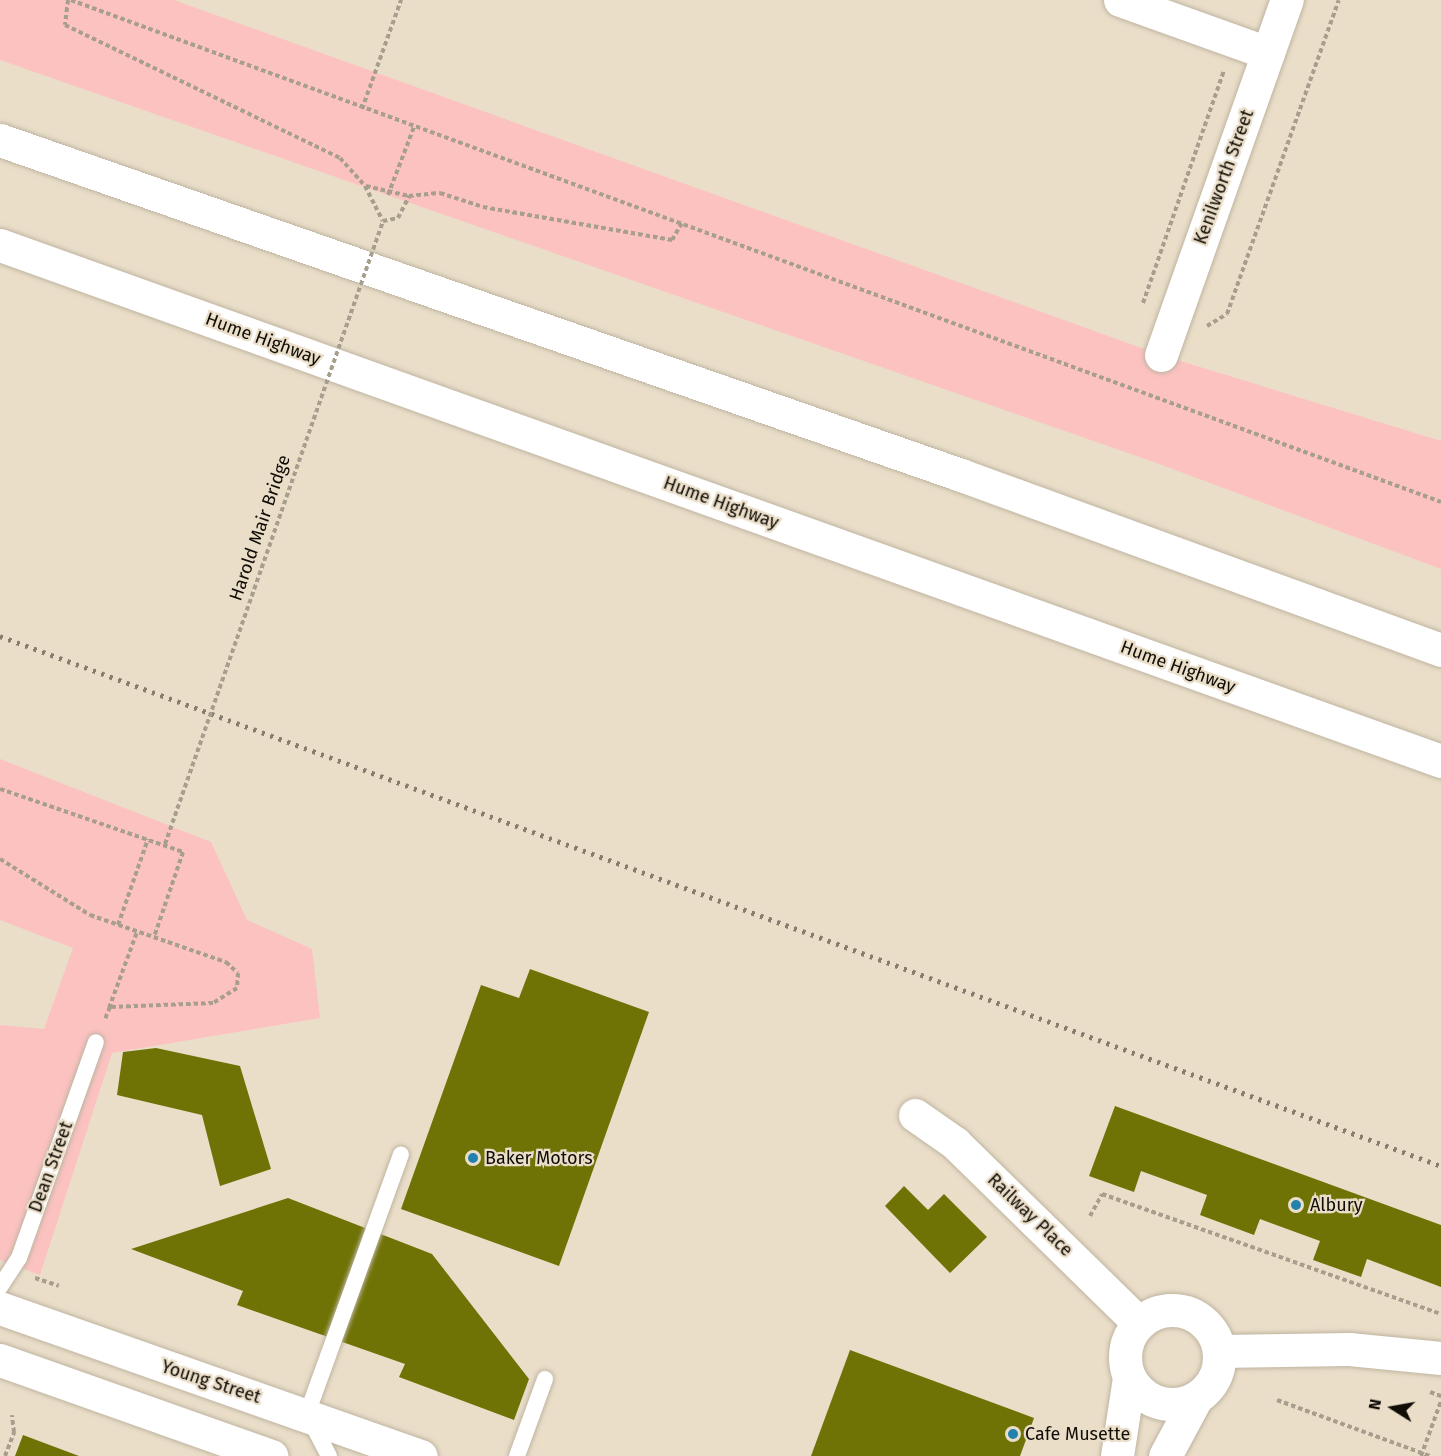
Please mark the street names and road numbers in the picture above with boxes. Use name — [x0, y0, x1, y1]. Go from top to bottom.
street label: Kenilworth Street — [1190, 107, 1258, 247]
street label: Hume Highway — [202, 308, 324, 370]
street label: Harold Mair Bridge — [225, 452, 295, 604]
street label: Hume Highway — [660, 472, 782, 534]
street label: Hume Highway — [1117, 636, 1239, 698]
street label: Dean Street — [25, 1119, 77, 1215]
street label: Railway Place — [983, 1169, 1077, 1261]
street label: Young Street — [159, 1356, 263, 1408]

